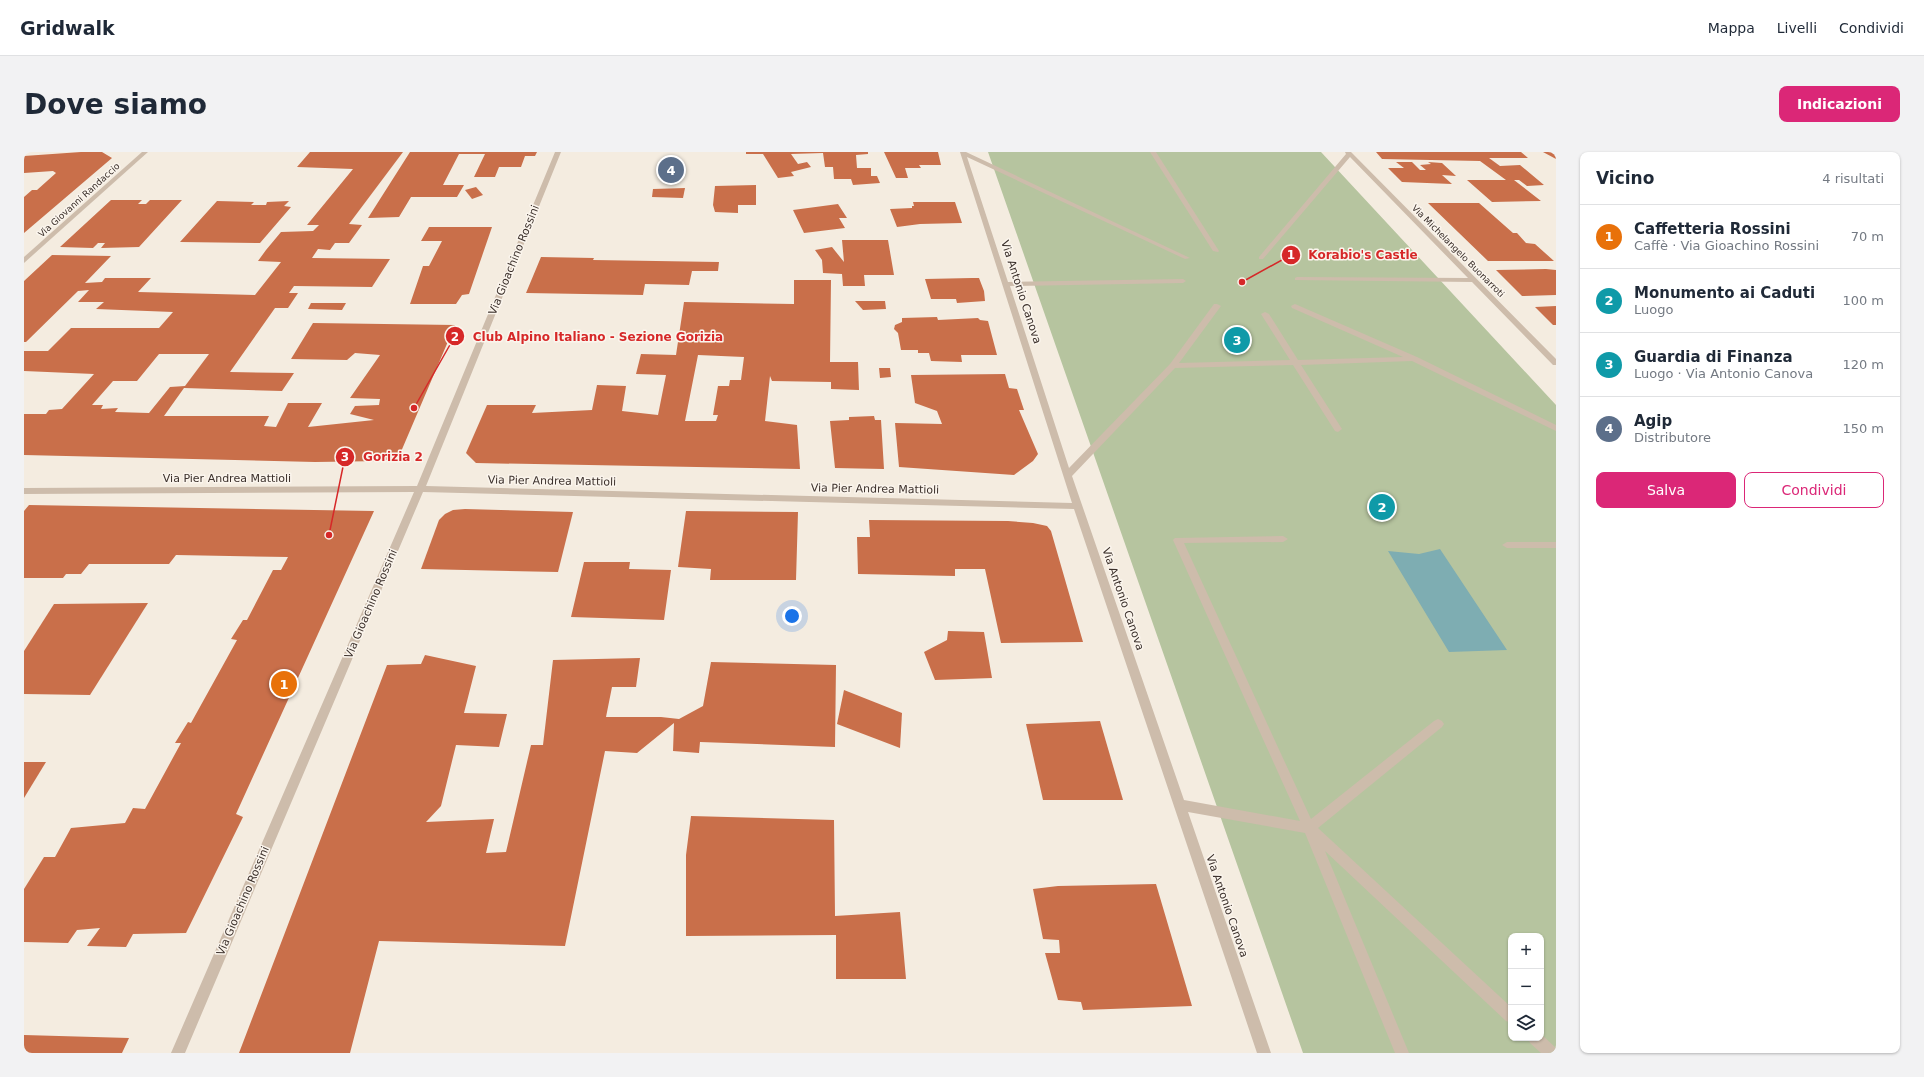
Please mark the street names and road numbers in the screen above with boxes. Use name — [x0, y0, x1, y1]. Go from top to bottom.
street label: Via Giovanni Randaccio — [36, 161, 122, 239]
street label: Via Gioachino Rossini — [486, 203, 542, 317]
street label: Via Michelangelo Buonarroti — [1410, 203, 1506, 299]
street label: Via Antonio Canova — [998, 239, 1044, 345]
street label: Via Pier Andrea Mattioli — [163, 472, 291, 485]
street label: Via Pier Andrea Mattioli — [488, 473, 616, 489]
street label: Via Pier Andrea Mattioli — [811, 481, 939, 497]
street label: Via Antonio Canova — [1099, 546, 1147, 652]
street label: Via Gioachino Rossini — [342, 547, 400, 661]
street label: Via Gioachino Rossini — [214, 844, 272, 958]
street label: Via Antonio Canova — [1203, 853, 1251, 959]

